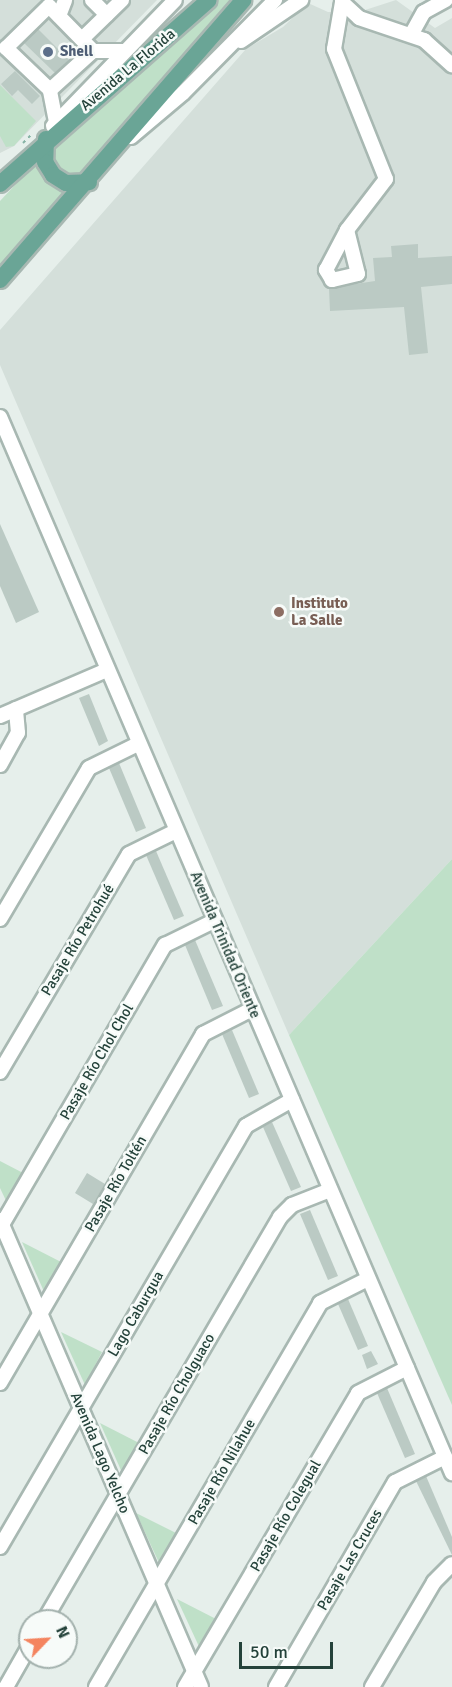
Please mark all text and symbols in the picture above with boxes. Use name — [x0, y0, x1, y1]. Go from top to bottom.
street label: Avenida La Florida — [77, 25, 179, 115]
place label: Shell — [60, 43, 93, 61]
marker: Shell — [41, 45, 55, 59]
place label: Instituto La Salle — [291, 594, 348, 629]
marker: Instituto La Salle — [272, 605, 286, 619]
street label: Avenida Trinidad Oriente — [186, 869, 264, 1021]
street label: Pasaje Río Petrohué — [38, 881, 118, 999]
street label: Pasaje Río Chol Chol — [56, 1001, 138, 1123]
street label: Pasaje Río Toltén — [81, 1133, 151, 1235]
street label: Lago Caburgua — [104, 1268, 168, 1360]
street label: Pasaje Río Cholguaco — [135, 1330, 219, 1458]
street label: Avenida Lago Yelcho — [66, 1390, 134, 1516]
street label: Pasaje Río Nilahue — [184, 1416, 260, 1528]
street label: Pasaje Río Colegual — [247, 1457, 325, 1575]
street label: Pasaje Las Cruces — [314, 1506, 386, 1614]
north arrow — [18, 1609, 78, 1669]
text: N — [51, 1623, 74, 1642]
scale bar — [242, 1630, 336, 1668]
text: 50 m — [250, 1641, 288, 1663]

